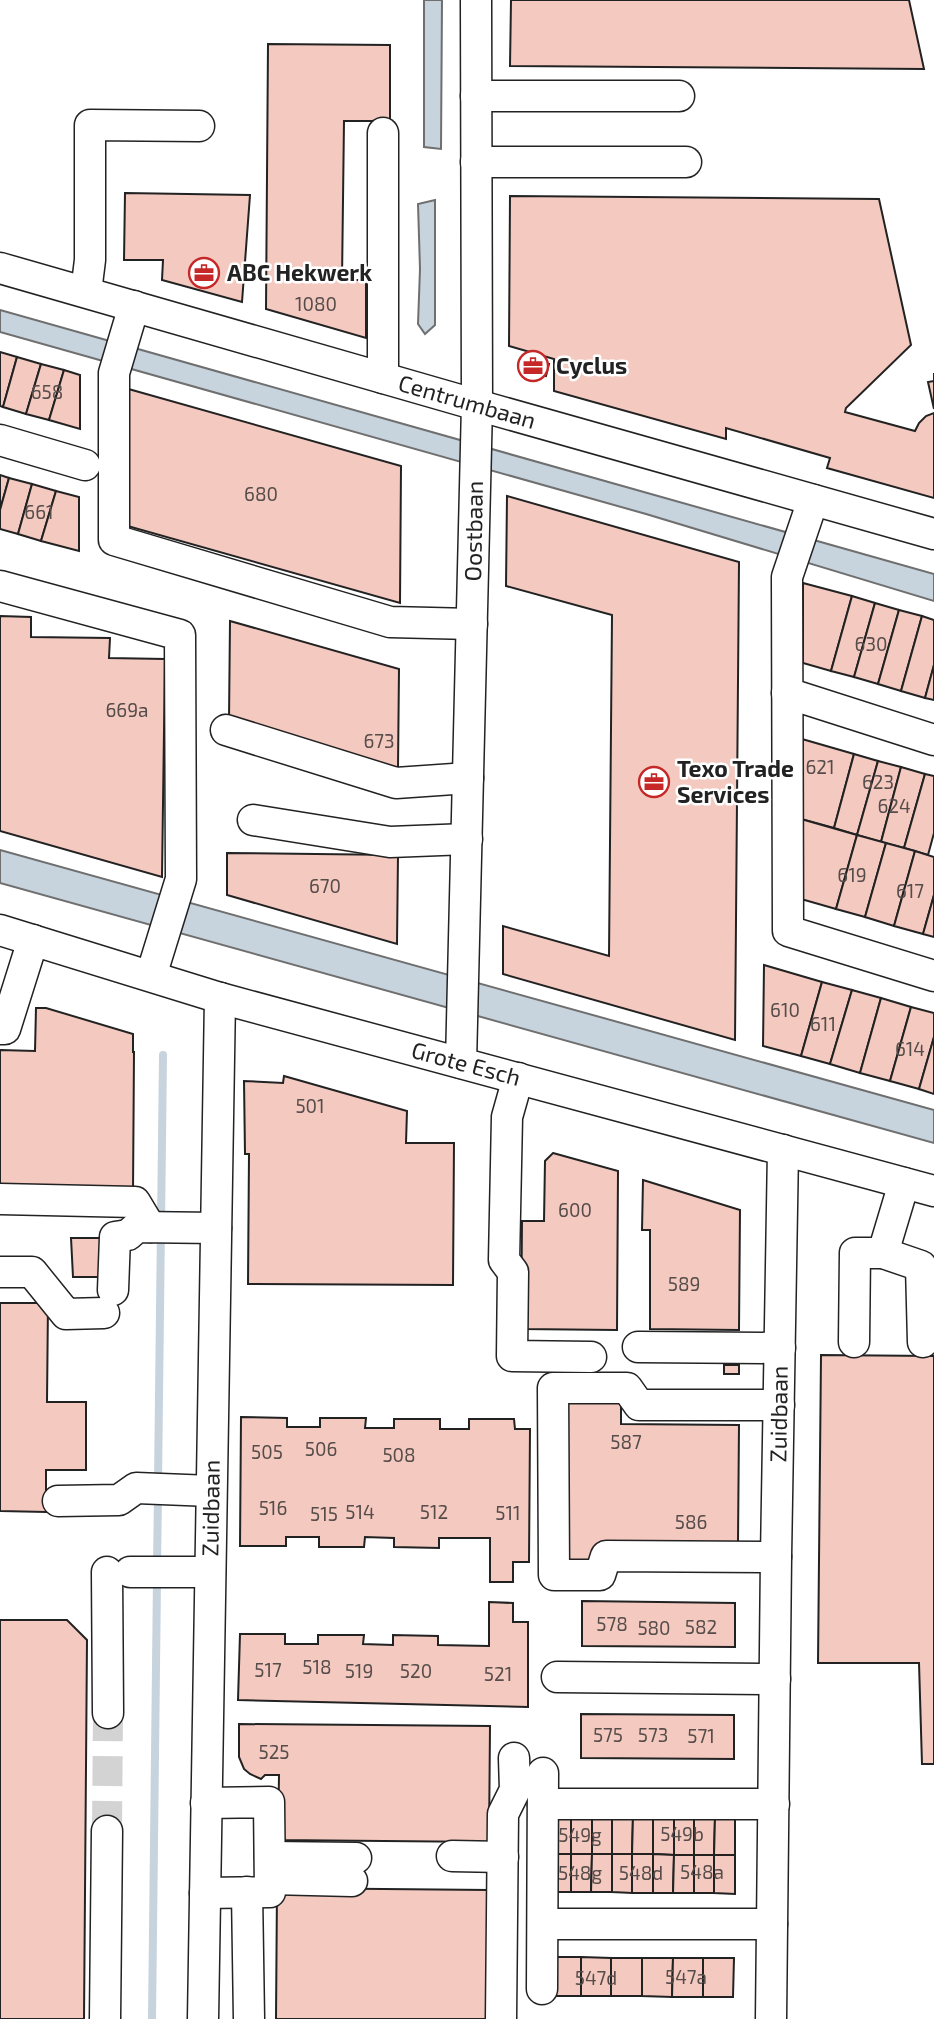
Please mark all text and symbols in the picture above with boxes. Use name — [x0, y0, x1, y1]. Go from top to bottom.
office icon: ABC Hekwerk — [187, 256, 221, 290]
place label: ABC Hekwerk — [227, 258, 372, 286]
house number: 1080 — [295, 292, 337, 315]
office icon: Cyclus — [516, 349, 550, 383]
place label: Cyclus — [556, 351, 627, 379]
street label: Centrumbaan — [395, 368, 539, 434]
house number: 658 — [31, 380, 63, 403]
street label: Oostbaan — [458, 480, 488, 582]
house number: 680 — [244, 482, 278, 505]
house number: 661 — [24, 500, 54, 523]
house number: 630 — [855, 632, 887, 655]
house number: 669a — [105, 698, 149, 721]
house number: 673 — [363, 729, 395, 752]
place label: Texo Trade Services — [677, 754, 794, 808]
house number: 621 — [805, 755, 835, 778]
office icon: Texo Trade Services — [637, 765, 671, 799]
house number: 623 — [862, 770, 894, 793]
house number: 624 — [877, 794, 911, 817]
house number: 619 — [837, 863, 867, 886]
house number: 670 — [309, 874, 341, 897]
house number: 617 — [896, 879, 924, 902]
house number: 610 — [770, 998, 800, 1021]
house number: 611 — [810, 1012, 836, 1035]
street label: Grote Esch — [409, 1035, 524, 1091]
house number: 614 — [895, 1037, 925, 1060]
house number: 501 — [295, 1094, 325, 1117]
house number: 600 — [558, 1198, 592, 1221]
house number: 589 — [668, 1272, 700, 1295]
street label: Zuidbaan — [763, 1365, 793, 1463]
house number: 587 — [610, 1430, 642, 1453]
house number: 506 — [305, 1437, 337, 1460]
house number: 505 — [251, 1440, 283, 1463]
house number: 508 — [382, 1443, 416, 1466]
street label: Zuidbaan — [195, 1459, 225, 1557]
house number: 516 — [259, 1496, 287, 1519]
house number: 514 — [345, 1500, 375, 1523]
house number: 512 — [420, 1500, 448, 1523]
house number: 511 — [495, 1501, 521, 1524]
house number: 515 — [310, 1502, 338, 1525]
house number: 586 — [675, 1510, 707, 1533]
house number: 578 — [596, 1612, 628, 1635]
house number: 582 — [685, 1615, 717, 1638]
house number: 580 — [637, 1616, 671, 1639]
house number: 518 — [302, 1655, 332, 1678]
house number: 517 — [254, 1658, 282, 1681]
house number: 519 — [345, 1659, 373, 1682]
house number: 520 — [400, 1659, 432, 1682]
house number: 521 — [484, 1662, 512, 1685]
house number: 575 — [593, 1723, 623, 1746]
house number: 573 — [638, 1723, 668, 1746]
house number: 571 — [687, 1724, 715, 1747]
house number: 525 — [258, 1740, 290, 1763]
house number: 549b — [660, 1822, 704, 1845]
house number: 549g — [558, 1823, 602, 1846]
house number: 548a — [680, 1860, 724, 1883]
house number: 548g — [558, 1861, 602, 1884]
house number: 548d — [619, 1861, 663, 1884]
house number: 547a — [665, 1965, 707, 1988]
house number: 547d — [575, 1966, 617, 1989]

